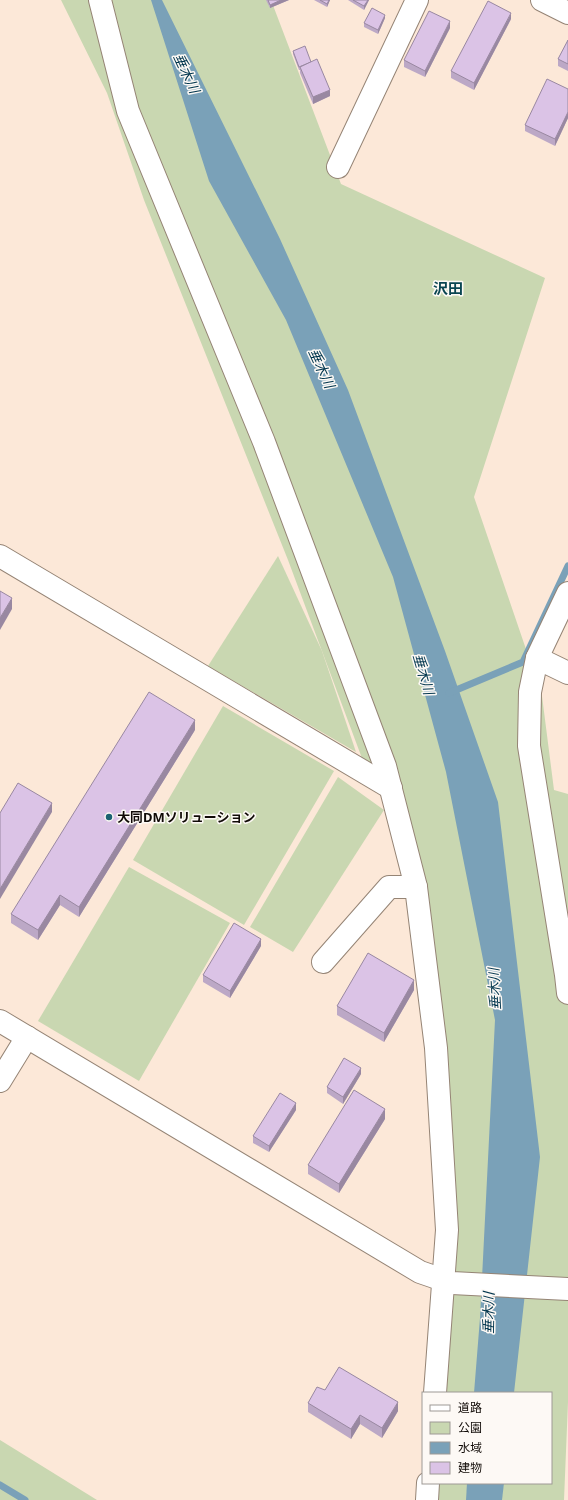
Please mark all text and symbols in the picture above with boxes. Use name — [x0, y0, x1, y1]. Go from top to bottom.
water label: 垂木川 — [170, 50, 205, 98]
district label: 沢田 — [433, 278, 463, 298]
water label: 垂木川 — [305, 345, 340, 393]
water label: 垂木川 — [409, 651, 439, 699]
place label: 大同DMソリューション — [117, 808, 256, 826]
marker: 大同DMソリューション — [104, 812, 114, 822]
water label: 垂木川 — [483, 966, 505, 1010]
water label: 垂木川 — [478, 1290, 498, 1334]
legend — [422, 1392, 552, 1484]
text: 道路 — [458, 1399, 482, 1416]
text: 公園 — [458, 1419, 482, 1436]
text: 水域 — [458, 1439, 482, 1456]
text: 建物 — [458, 1459, 482, 1476]

